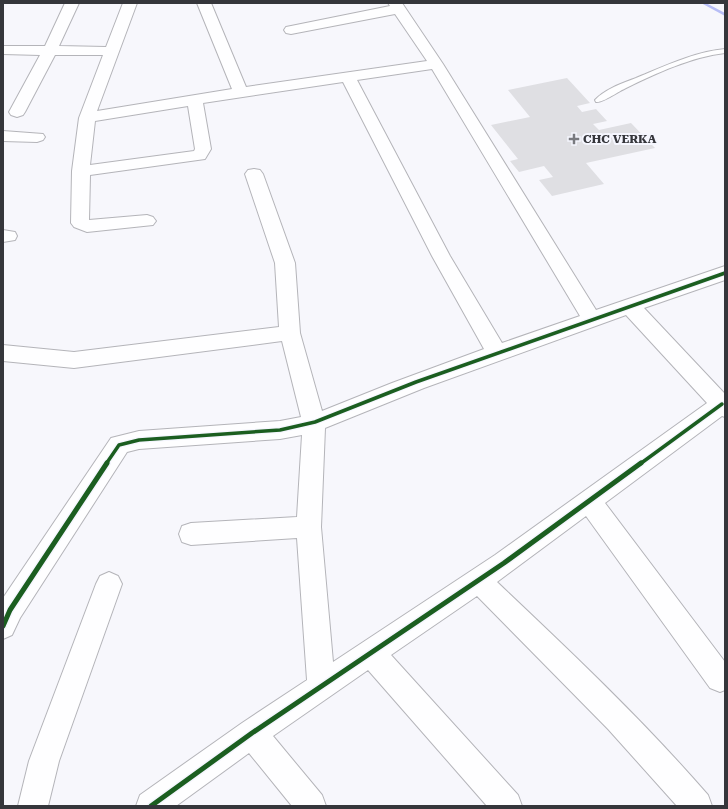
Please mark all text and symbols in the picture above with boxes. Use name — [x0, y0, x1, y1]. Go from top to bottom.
place label: CHC VERKA — [583, 132, 657, 146]
marker: CHC VERKA — [568, 133, 580, 145]

